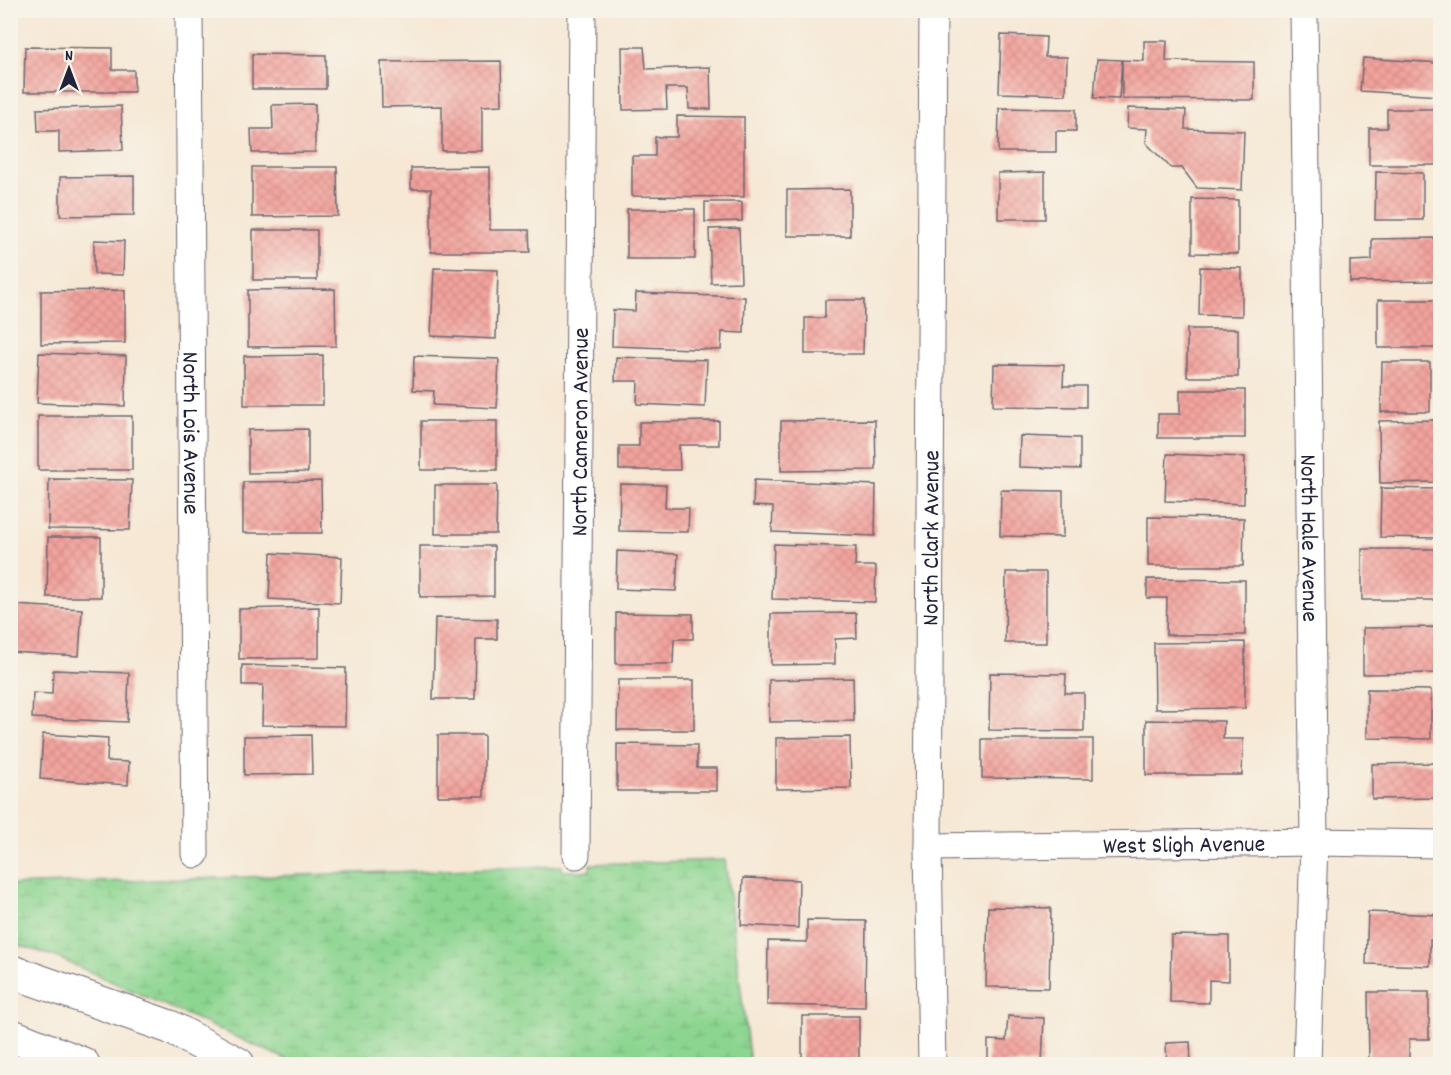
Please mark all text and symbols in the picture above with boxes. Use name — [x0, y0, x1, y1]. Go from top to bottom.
north arrow — [39, 39, 99, 99]
text: N — [65, 45, 73, 68]
street label: North Cameron Avenue — [564, 327, 600, 537]
street label: North Lois Avenue — [171, 351, 207, 515]
street label: North Clark Avenue — [915, 450, 950, 626]
street label: North Hale Avenue — [1289, 454, 1325, 622]
street label: West Sligh Avenue — [1103, 829, 1265, 865]

